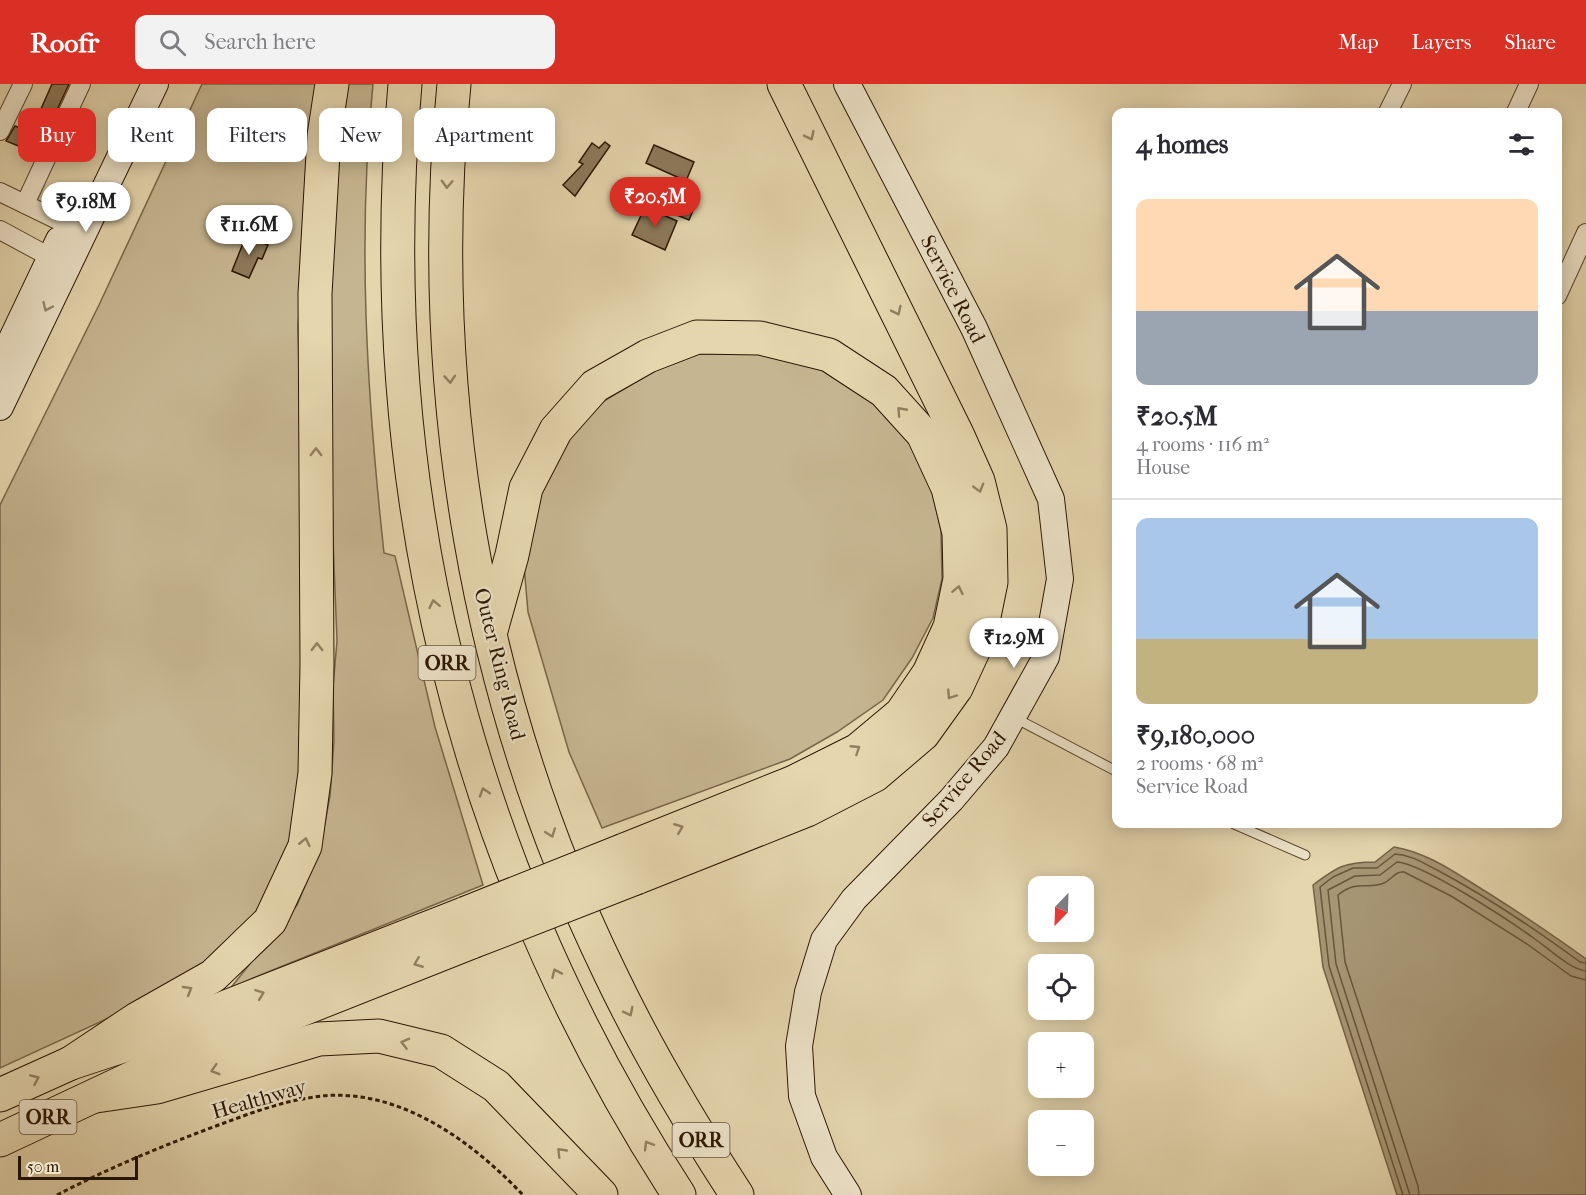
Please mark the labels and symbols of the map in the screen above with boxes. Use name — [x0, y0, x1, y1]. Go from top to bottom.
one-way arrow — [803, 130, 814, 141]
pin: ₹20.5M — [606, 177, 704, 228]
one-way arrow — [441, 180, 453, 189]
pin: ₹9.18M — [37, 182, 135, 233]
pin: ₹11.6M — [200, 205, 298, 256]
street label: Service Road — [916, 231, 991, 347]
one-way arrow — [42, 300, 54, 311]
one-way arrow — [889, 305, 901, 316]
one-way arrow — [444, 375, 457, 384]
one-way arrow — [897, 407, 908, 417]
one-way arrow — [310, 448, 322, 457]
one-way arrow — [972, 482, 984, 493]
street label: Outer Ring Road — [470, 585, 531, 743]
one-way arrow — [951, 585, 964, 595]
one-way arrow — [428, 599, 441, 609]
pin: ₹12.9M — [965, 618, 1063, 669]
one-way arrow — [311, 643, 323, 652]
road number: ORR — [418, 646, 476, 680]
one-way arrow — [947, 688, 958, 699]
street label: Service Road — [917, 726, 1011, 832]
one-way arrow — [850, 745, 861, 756]
one-way arrow — [479, 787, 491, 798]
one-way arrow — [672, 823, 683, 835]
one-way arrow — [543, 827, 556, 838]
one-way arrow — [297, 837, 310, 847]
north arrow — [1028, 876, 1094, 942]
one-way arrow — [413, 956, 424, 968]
one-way arrow — [551, 969, 563, 980]
one-way arrow — [182, 986, 192, 997]
one-way arrow — [254, 989, 265, 1001]
one-way arrow — [622, 1005, 633, 1016]
one-way arrow — [400, 1037, 410, 1050]
one-way arrow — [210, 1063, 221, 1075]
one-way arrow — [29, 1074, 40, 1086]
street label: Healthway — [209, 1074, 310, 1124]
road number: ORR — [20, 1100, 76, 1134]
road number: ORR — [672, 1123, 730, 1157]
one-way arrow — [643, 1141, 655, 1151]
one-way arrow — [557, 1149, 568, 1159]
scale bar — [18, 1153, 138, 1180]

